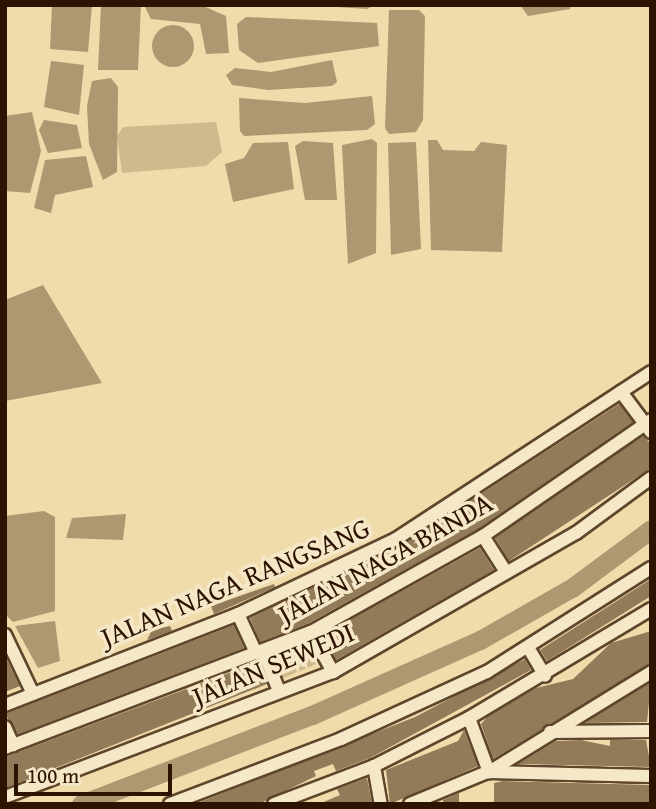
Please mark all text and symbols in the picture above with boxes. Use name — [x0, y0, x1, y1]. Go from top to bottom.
street label: JALAN NAGA BANDA — [272, 485, 498, 631]
street label: JALAN NAGA RANGSANG — [96, 510, 374, 654]
street label: JALAN SEWEDI — [187, 615, 359, 713]
scale bar — [18, 750, 175, 794]
text: 100 m — [27, 760, 79, 791]

